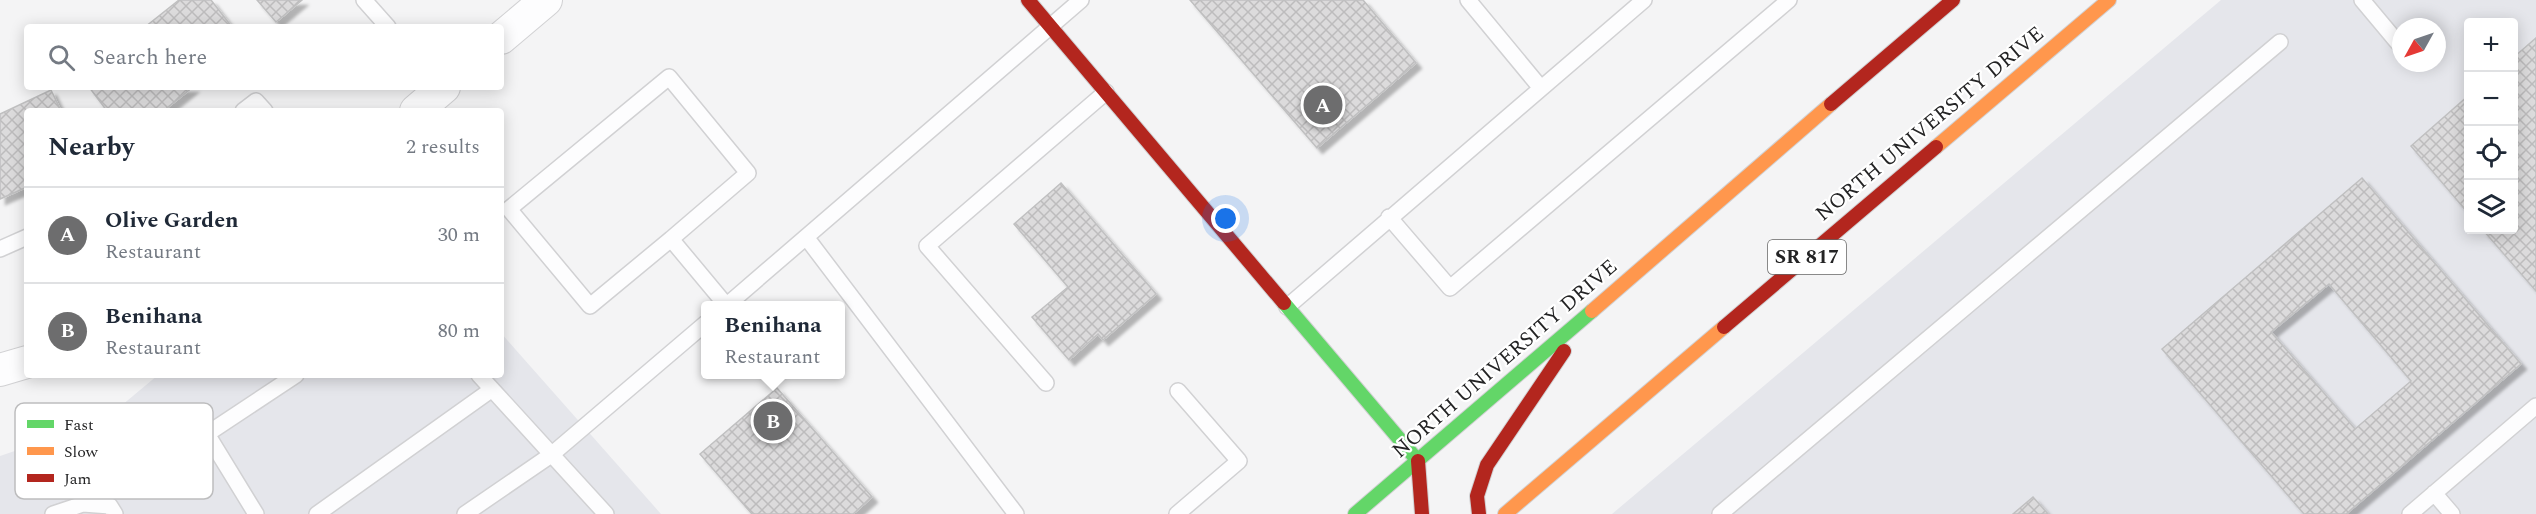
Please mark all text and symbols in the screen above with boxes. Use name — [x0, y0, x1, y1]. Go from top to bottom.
north arrow — [2392, 18, 2446, 72]
map controls — [2464, 18, 2518, 234]
button: + — [2464, 18, 2518, 72]
street label: NORTH UNIVERSITY DRIVE — [1809, 19, 2051, 229]
search box — [24, 24, 504, 90]
icon: search — [45, 41, 78, 74]
text: Search here — [93, 41, 207, 74]
button: − — [2464, 72, 2518, 126]
pin: A — [1304, 82, 1342, 128]
button: locate — [2464, 126, 2518, 180]
text: Nearby — [48, 127, 134, 167]
text: 2 results — [406, 132, 480, 162]
button: layers — [2464, 180, 2518, 234]
text: Olive Garden — [105, 204, 239, 237]
your location — [1211, 204, 1240, 233]
text: A — [60, 220, 75, 250]
text: 30 m — [438, 220, 480, 250]
text: Restaurant — [105, 237, 201, 267]
road number: SR 817 — [1768, 240, 1846, 274]
street label: NORTH UNIVERSITY DRIVE — [1385, 252, 1625, 466]
text: Benihana — [105, 300, 202, 333]
popup — [701, 301, 845, 379]
text: Benihana — [724, 309, 822, 342]
text: B — [60, 316, 75, 346]
text: 80 m — [438, 316, 480, 346]
text: Restaurant — [105, 333, 201, 363]
text: Restaurant — [724, 342, 820, 372]
pin: B — [754, 398, 792, 444]
legend — [15, 403, 213, 499]
text: Fast — [64, 413, 94, 437]
text: Slow — [64, 440, 99, 464]
text: Jam — [64, 467, 92, 491]

